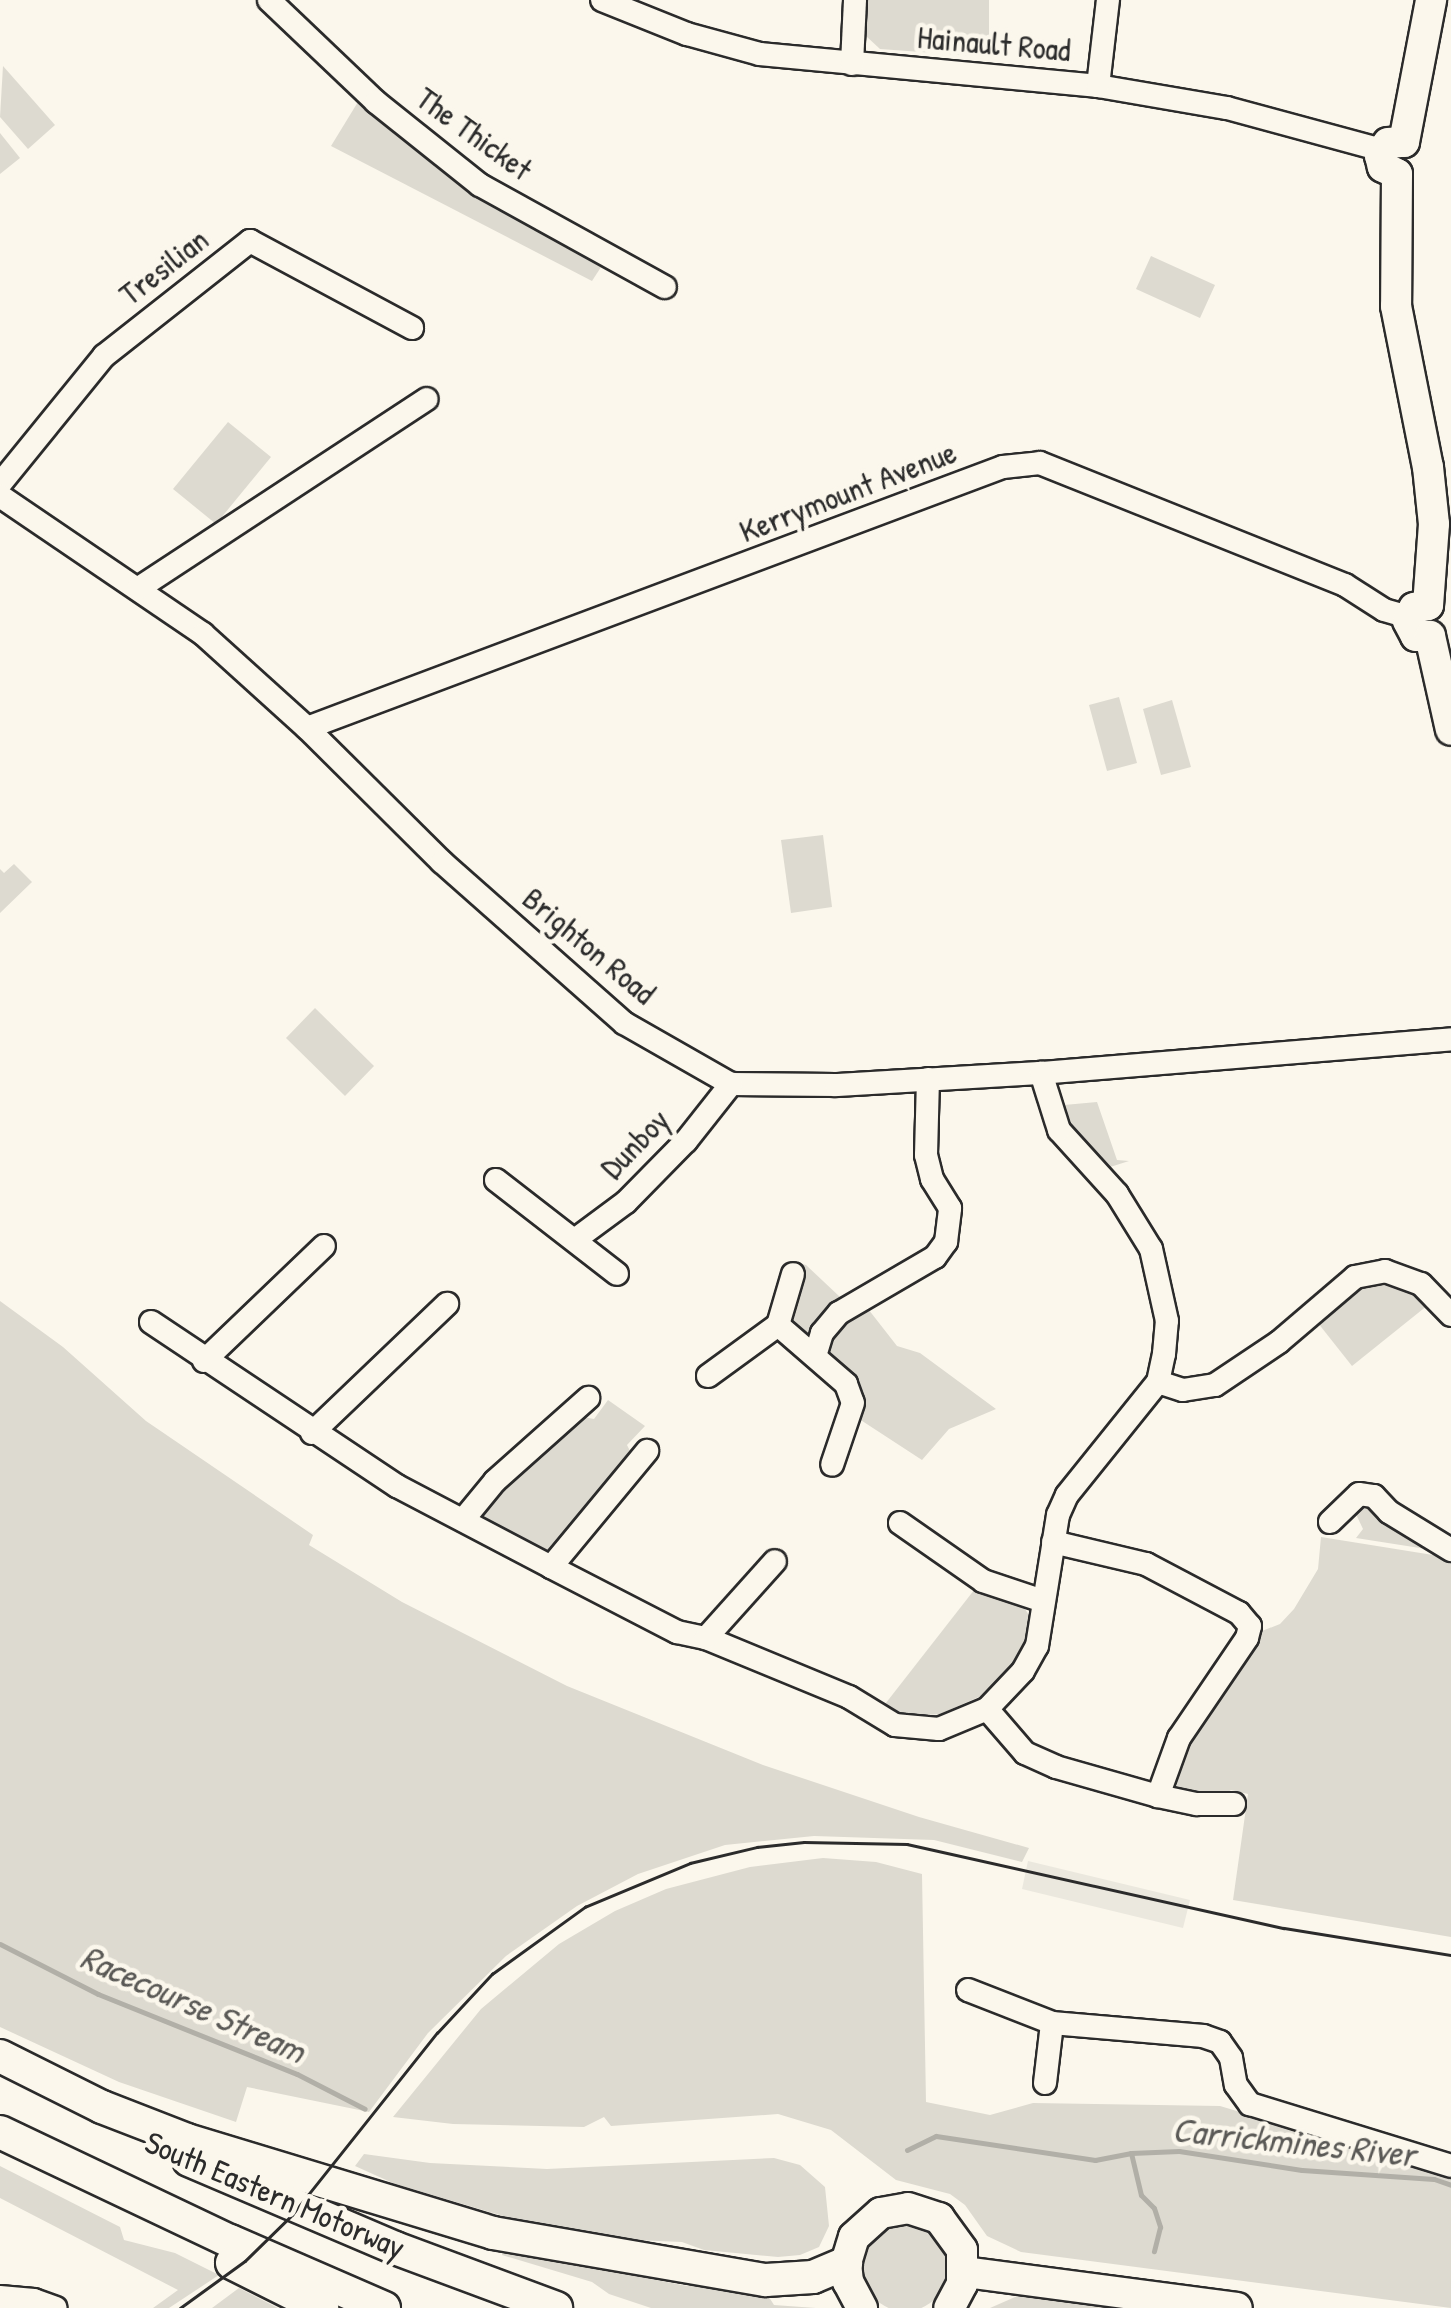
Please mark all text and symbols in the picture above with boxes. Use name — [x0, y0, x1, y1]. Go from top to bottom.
street label: Hainault Road — [916, 18, 1072, 70]
street label: The Thicket — [409, 79, 539, 189]
street label: Tresilian — [112, 220, 216, 314]
street label: Kerrymount Avenue — [734, 433, 962, 551]
street label: Brighton Road — [515, 879, 663, 1013]
street label: Dunboy — [593, 1101, 677, 1187]
water label: Racecourse Stream — [74, 1936, 312, 2072]
water label: Carrickmines River — [1171, 2108, 1417, 2176]
street label: South Eastern Motorway — [139, 2123, 411, 2267]

